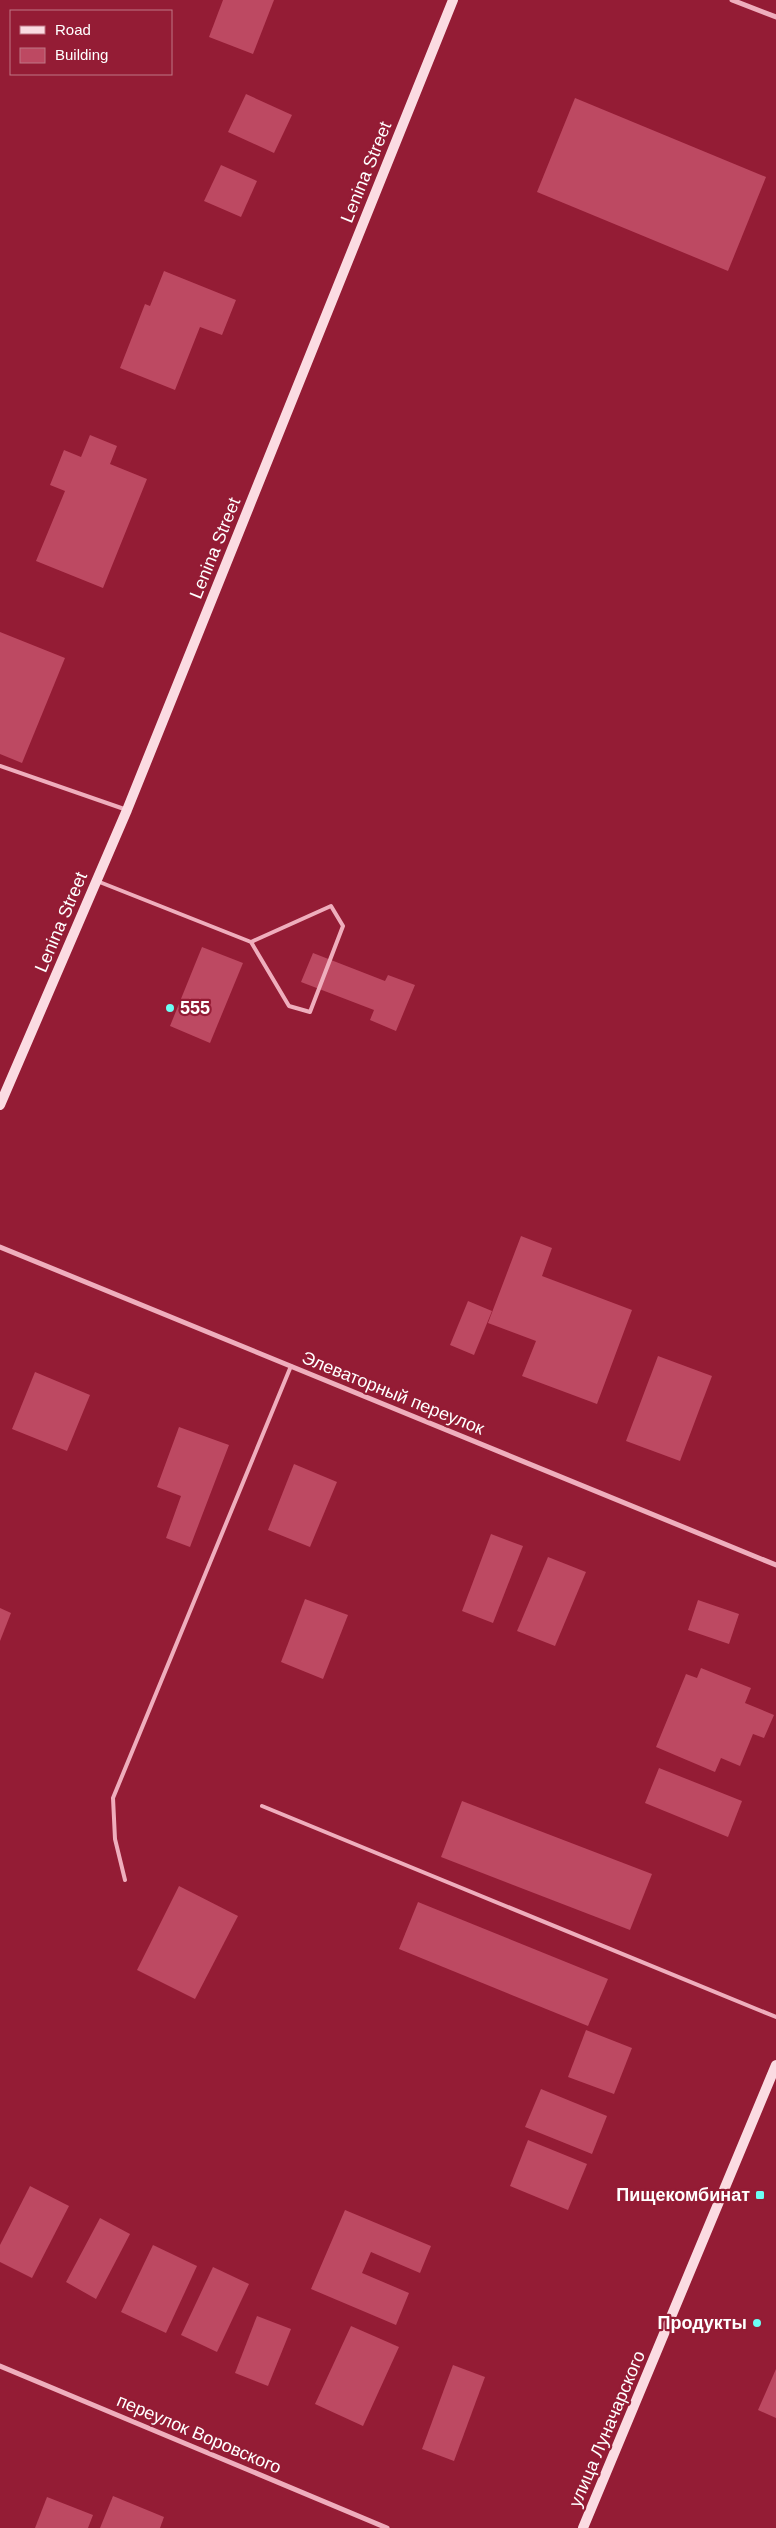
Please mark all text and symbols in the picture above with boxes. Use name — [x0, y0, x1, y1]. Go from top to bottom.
legend — [10, 10, 172, 75]
text: Road — [55, 21, 91, 38]
text: Building — [55, 46, 108, 63]
street label: Lenina Street — [337, 119, 395, 225]
street label: Lenina Street — [186, 495, 244, 601]
street label: Lenina Street — [31, 869, 91, 975]
place label: 555 — [180, 998, 210, 1018]
marker: 555 — [164, 1002, 176, 1014]
street label: Элеваторный переулок — [299, 1347, 487, 1439]
place label: Пищекомбинат — [616, 2185, 750, 2205]
marker: Пищекомбинат — [754, 2189, 766, 2201]
place label: Продукты — [657, 2313, 747, 2333]
marker: Продукты — [751, 2317, 763, 2329]
street label: улица Луначарского — [565, 2348, 649, 2510]
street label: переулок Воровского — [114, 2390, 284, 2478]

